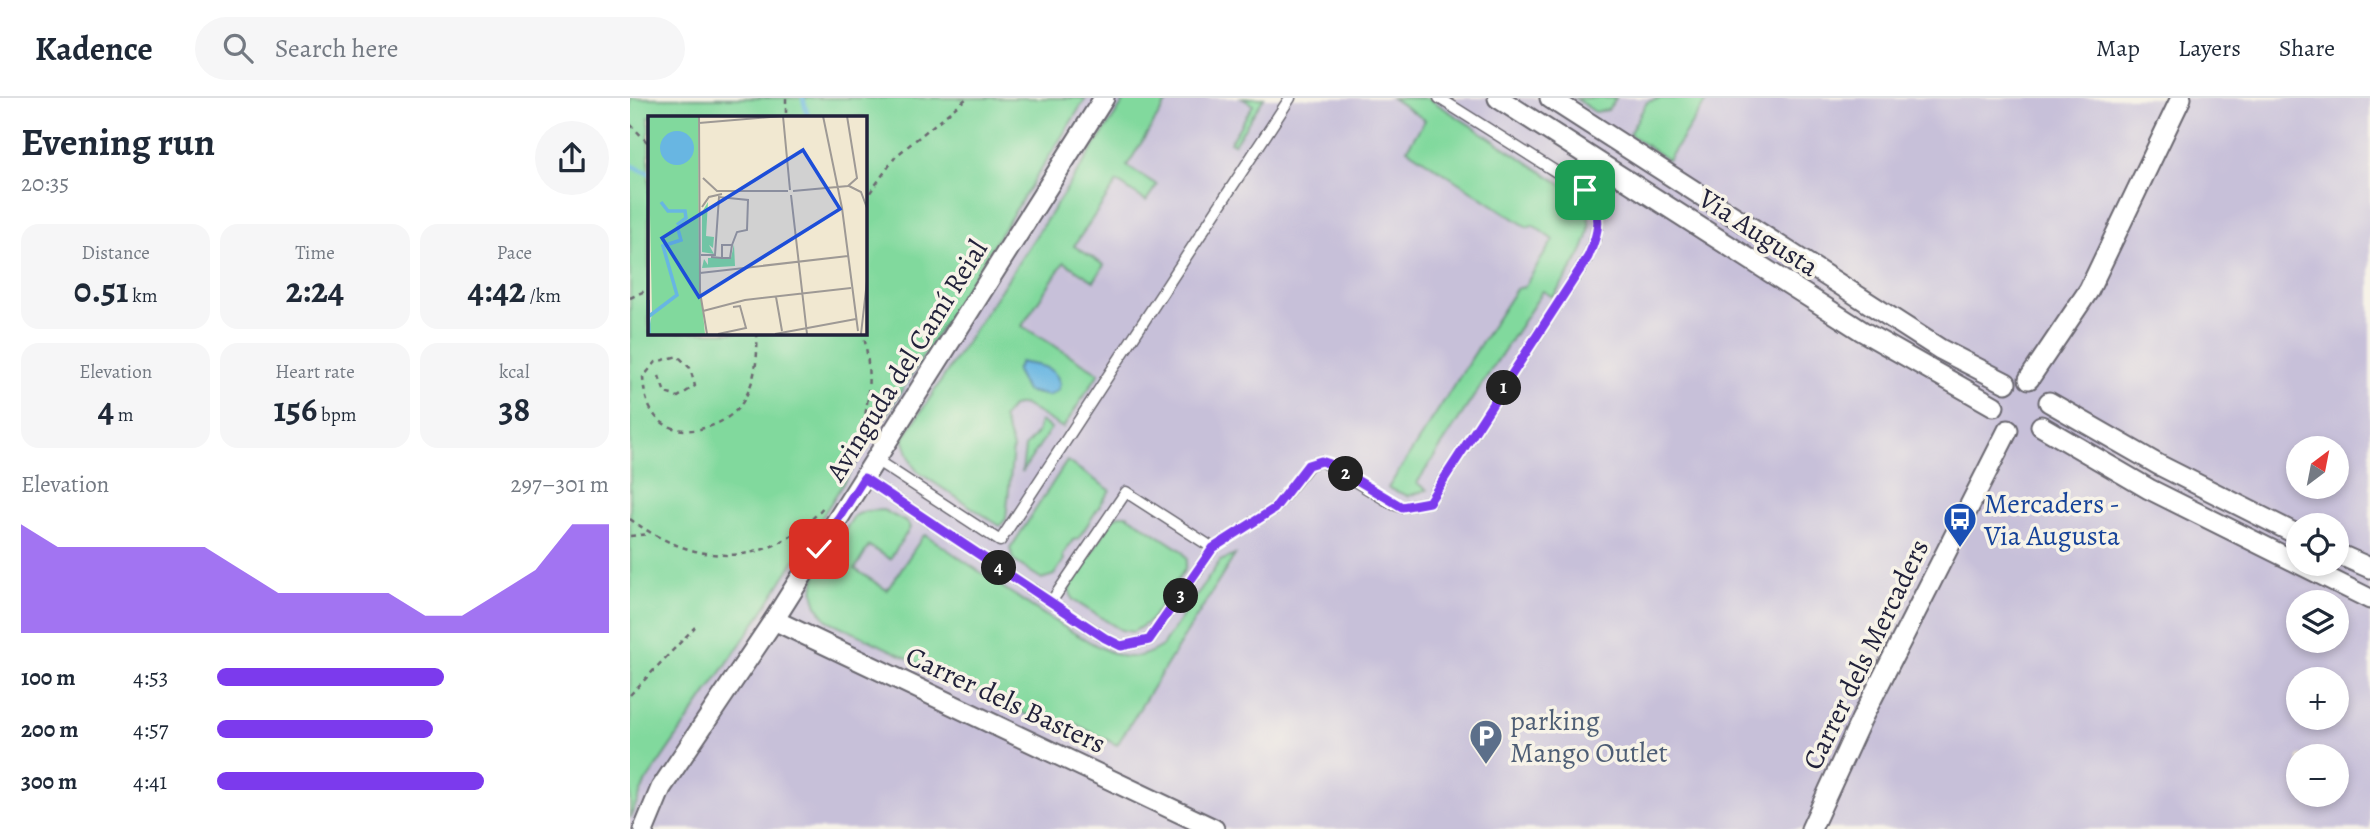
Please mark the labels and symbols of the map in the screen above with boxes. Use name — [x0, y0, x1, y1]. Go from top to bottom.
inset map — [648, 116, 866, 334]
pin — [1555, 160, 1615, 220]
street label: Via Augusta — [1690, 179, 1826, 286]
street label: Avinguda del Camí Reial — [817, 232, 997, 489]
pin: 1 — [1486, 370, 1522, 406]
north arrow — [2286, 436, 2348, 499]
pin: 2 — [1328, 456, 1364, 492]
place label: Mercaders - Via Augusta — [1983, 485, 2120, 555]
bus stop icon: Mercaders - Via Augusta — [1941, 500, 1979, 549]
pin — [789, 519, 849, 579]
street label: Carrer dels Mercaders — [1794, 533, 1938, 776]
pin: 4 — [982, 550, 1016, 586]
pin: 3 — [1164, 578, 1198, 614]
street label: Carrer dels Basters — [899, 637, 1112, 763]
place label: parking Mango Outlet — [1510, 702, 1668, 772]
parking icon: parking Mango Outlet — [1467, 717, 1505, 766]

